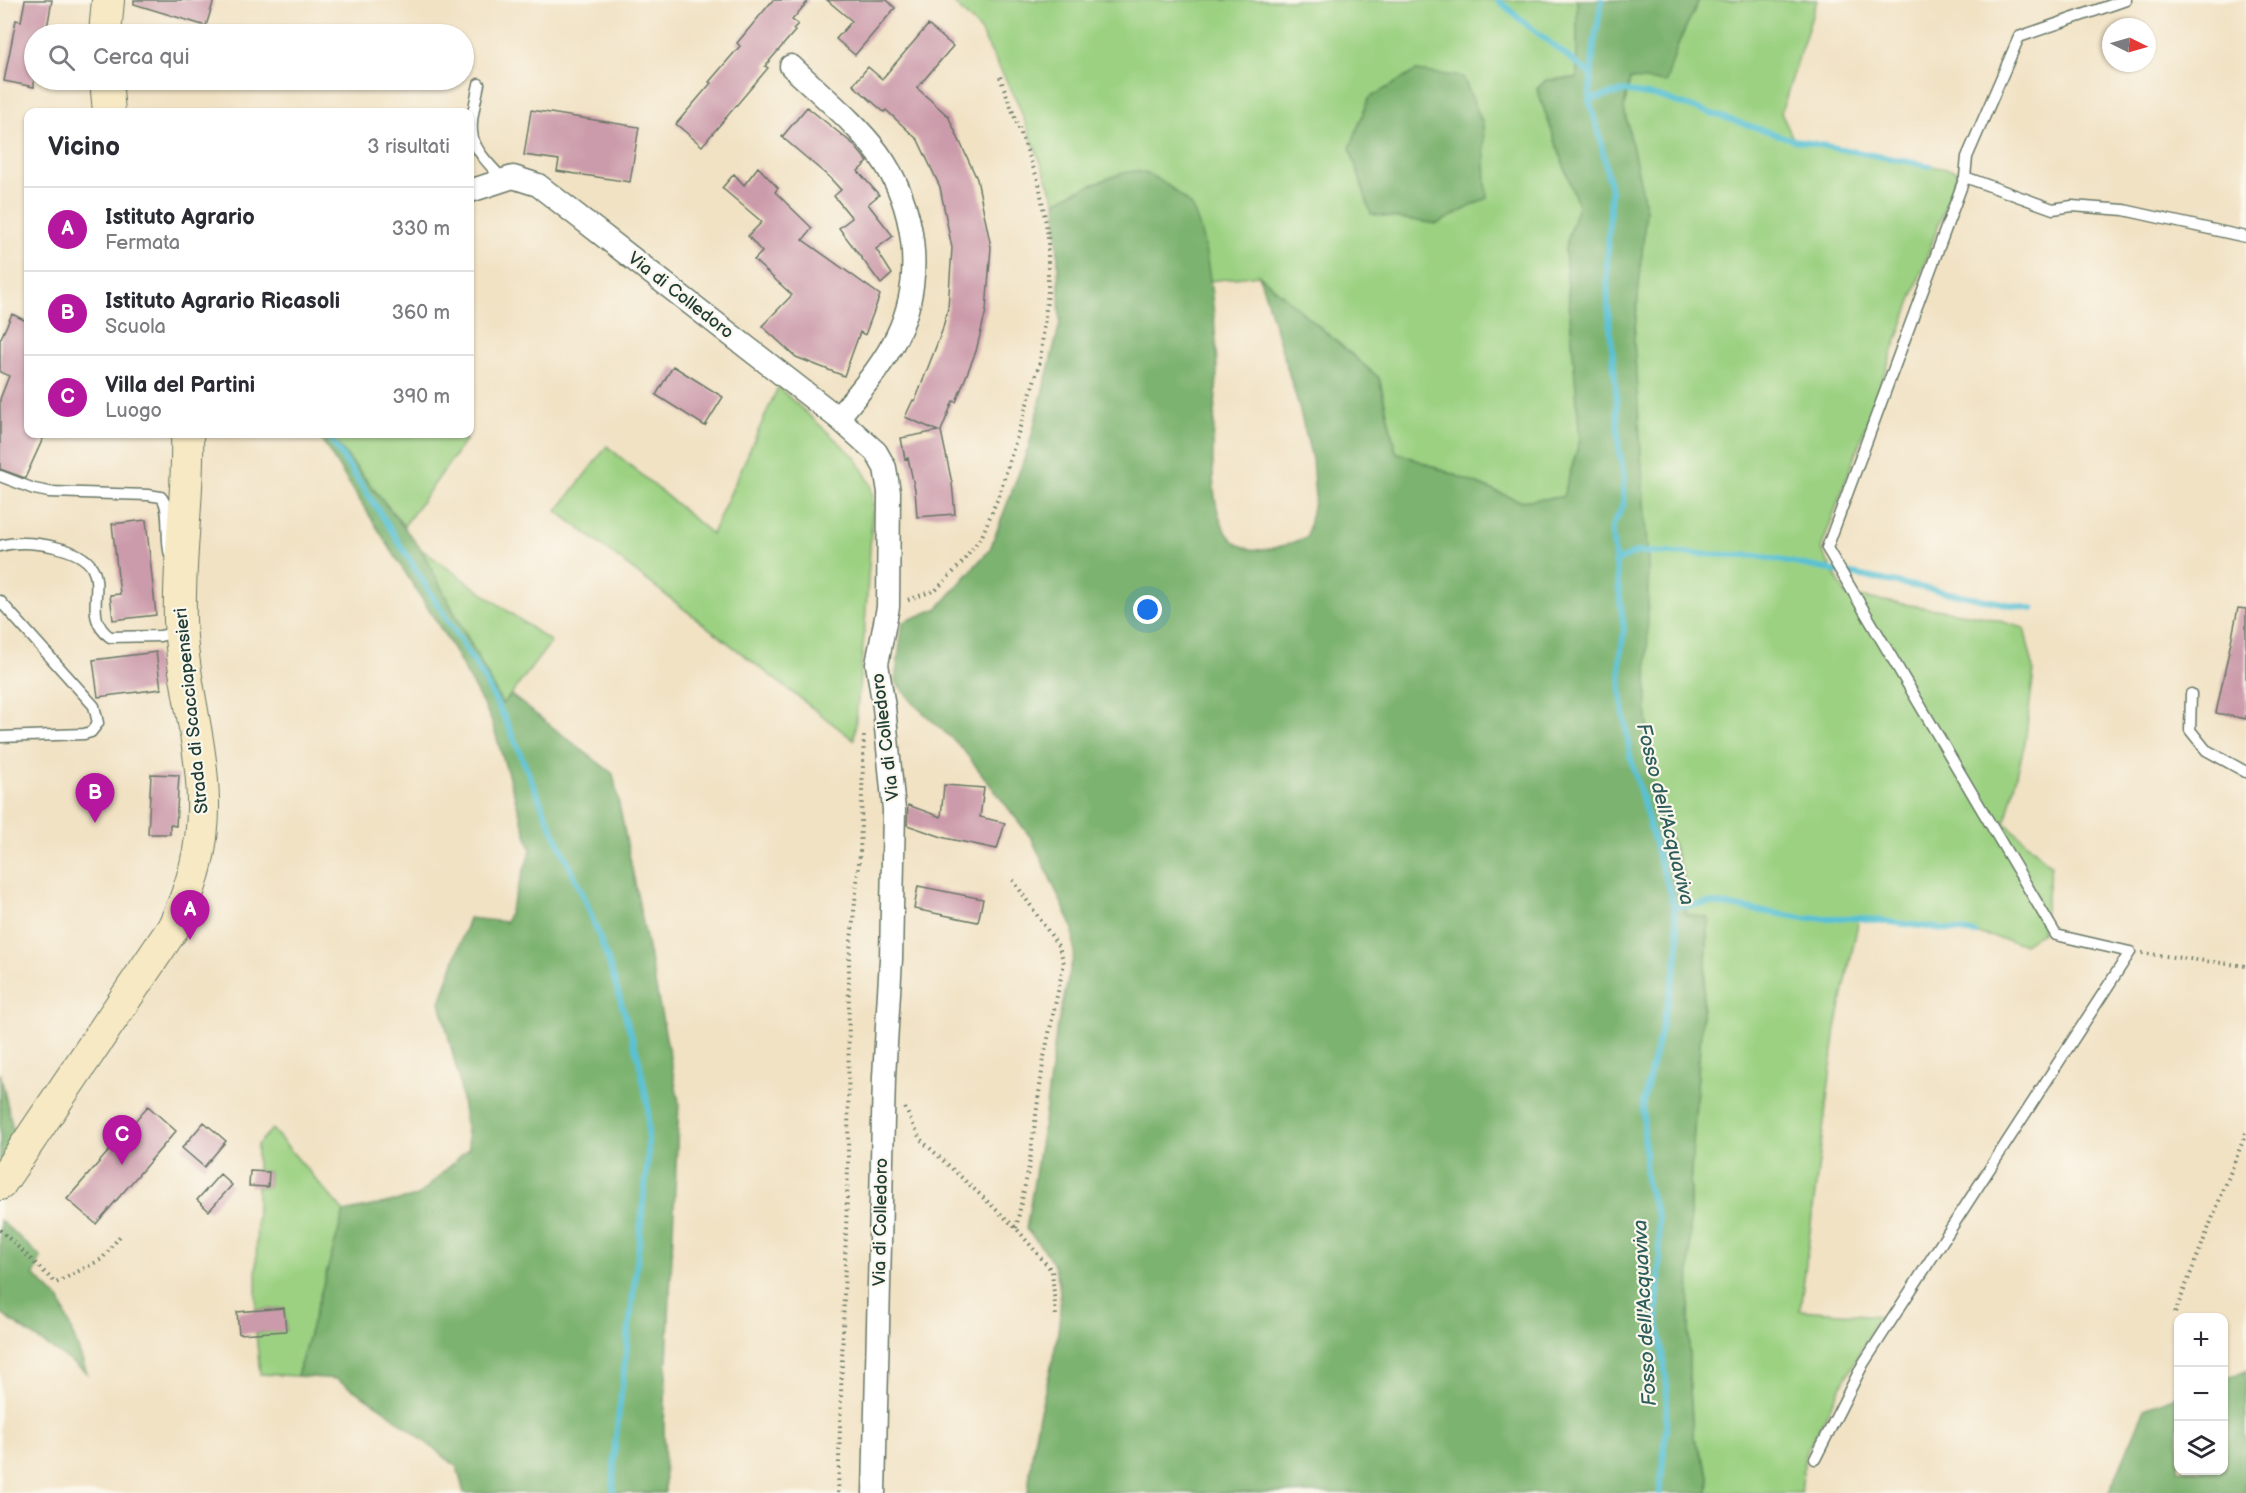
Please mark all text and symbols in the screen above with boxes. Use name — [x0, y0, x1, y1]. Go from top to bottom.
north arrow — [2102, 18, 2156, 72]
search box — [24, 24, 474, 90]
icon: search — [45, 41, 78, 74]
text: Cerca qui — [93, 44, 190, 71]
text: Vicino — [48, 132, 120, 163]
text: 3 risultati — [367, 135, 450, 159]
text: Istituto Agrario — [105, 204, 255, 231]
text: A — [61, 217, 74, 241]
text: 330 m — [392, 217, 450, 241]
text: Fermata — [105, 231, 180, 255]
street label: Via di Colledoro — [624, 248, 738, 343]
text: Istituto Agrario Ricasoli — [105, 288, 340, 315]
text: B — [60, 301, 75, 325]
text: 360 m — [392, 301, 450, 325]
text: Scuola — [105, 315, 166, 339]
text: Villa del Partini — [105, 372, 255, 399]
text: C — [60, 385, 75, 409]
text: 390 m — [392, 385, 450, 409]
text: Luogo — [105, 399, 162, 423]
your location — [1133, 595, 1162, 624]
street label: Strada di Scacciapensieri — [170, 607, 213, 815]
street label: Via di Colledoro — [867, 672, 904, 802]
water label: Fosso dell'Acquaviva — [1631, 721, 1699, 908]
pin: B — [76, 774, 115, 823]
pin: A — [170, 890, 210, 940]
pin: C — [102, 1116, 142, 1165]
street label: Via di Colledoro — [869, 1158, 892, 1286]
water label: Fosso dell'Acquaviva — [1628, 1219, 1662, 1407]
map controls — [2174, 1313, 2228, 1475]
button: + — [2174, 1313, 2228, 1367]
button: − — [2174, 1367, 2228, 1421]
button: layers — [2174, 1421, 2228, 1475]

